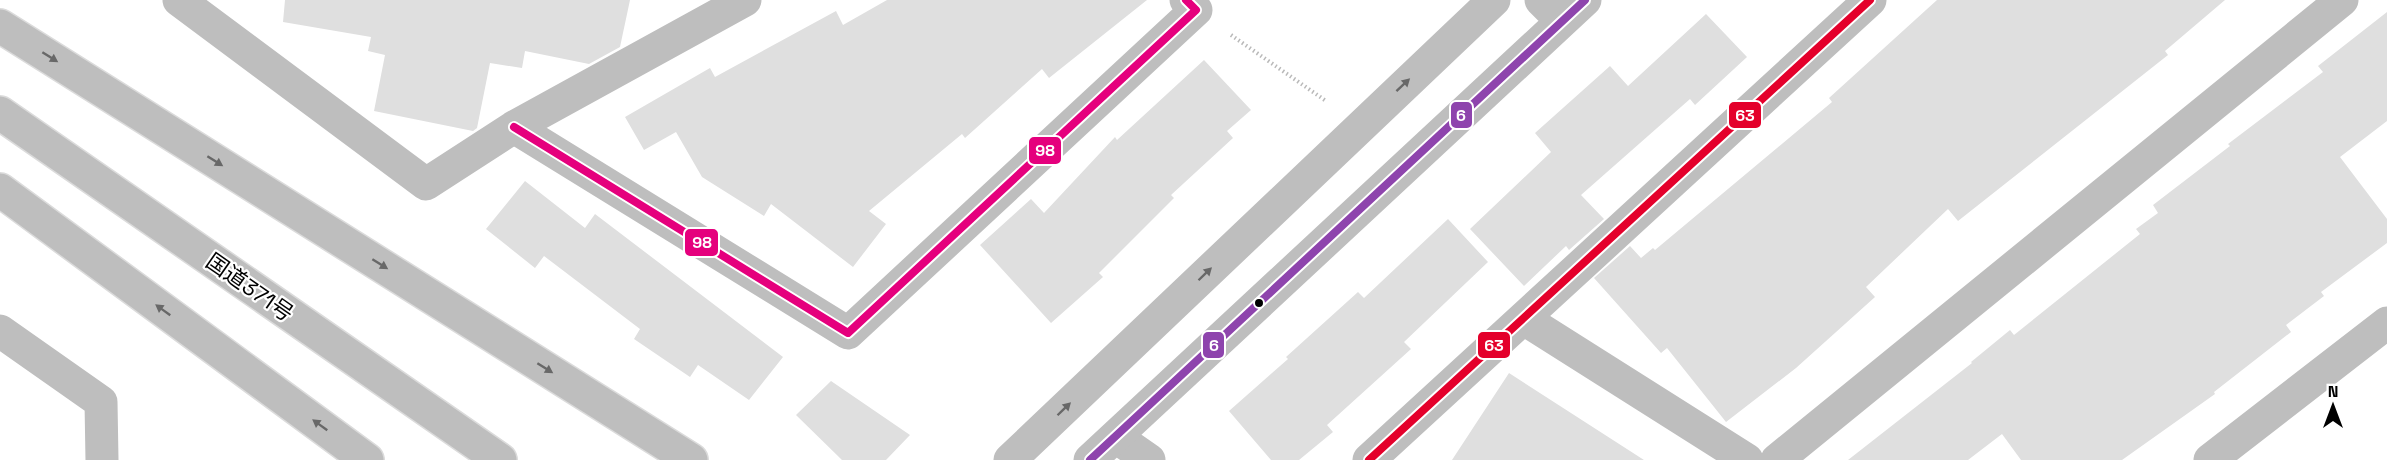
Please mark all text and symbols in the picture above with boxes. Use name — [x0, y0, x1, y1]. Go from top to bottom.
one-way arrow — [41, 51, 58, 62]
one-way arrow — [1396, 79, 1410, 93]
line badge: 6 — [1450, 101, 1473, 129]
line badge: 63 — [1728, 101, 1762, 129]
text: 6 — [1456, 105, 1466, 126]
text: 63 — [1735, 105, 1755, 126]
line badge: 98 — [1028, 136, 1062, 165]
text: 98 — [1035, 140, 1055, 161]
one-way arrow — [207, 155, 223, 166]
line badge: 98 — [684, 228, 719, 257]
text: 98 — [692, 232, 712, 253]
street label: 国道371号 — [201, 247, 299, 327]
one-way arrow — [372, 259, 388, 270]
one-way arrow — [1198, 267, 1213, 281]
unlabelled marker — [1253, 297, 1265, 309]
one-way arrow — [155, 304, 171, 316]
line badge: 6 — [1202, 331, 1225, 359]
line badge: 63 — [1477, 331, 1511, 359]
text: 6 — [1209, 335, 1219, 356]
text: 63 — [1484, 335, 1504, 356]
one-way arrow — [537, 362, 553, 373]
north arrow — [2303, 376, 2363, 436]
text: N — [2328, 381, 2338, 402]
one-way arrow — [1057, 402, 1071, 416]
one-way arrow — [312, 420, 327, 432]

